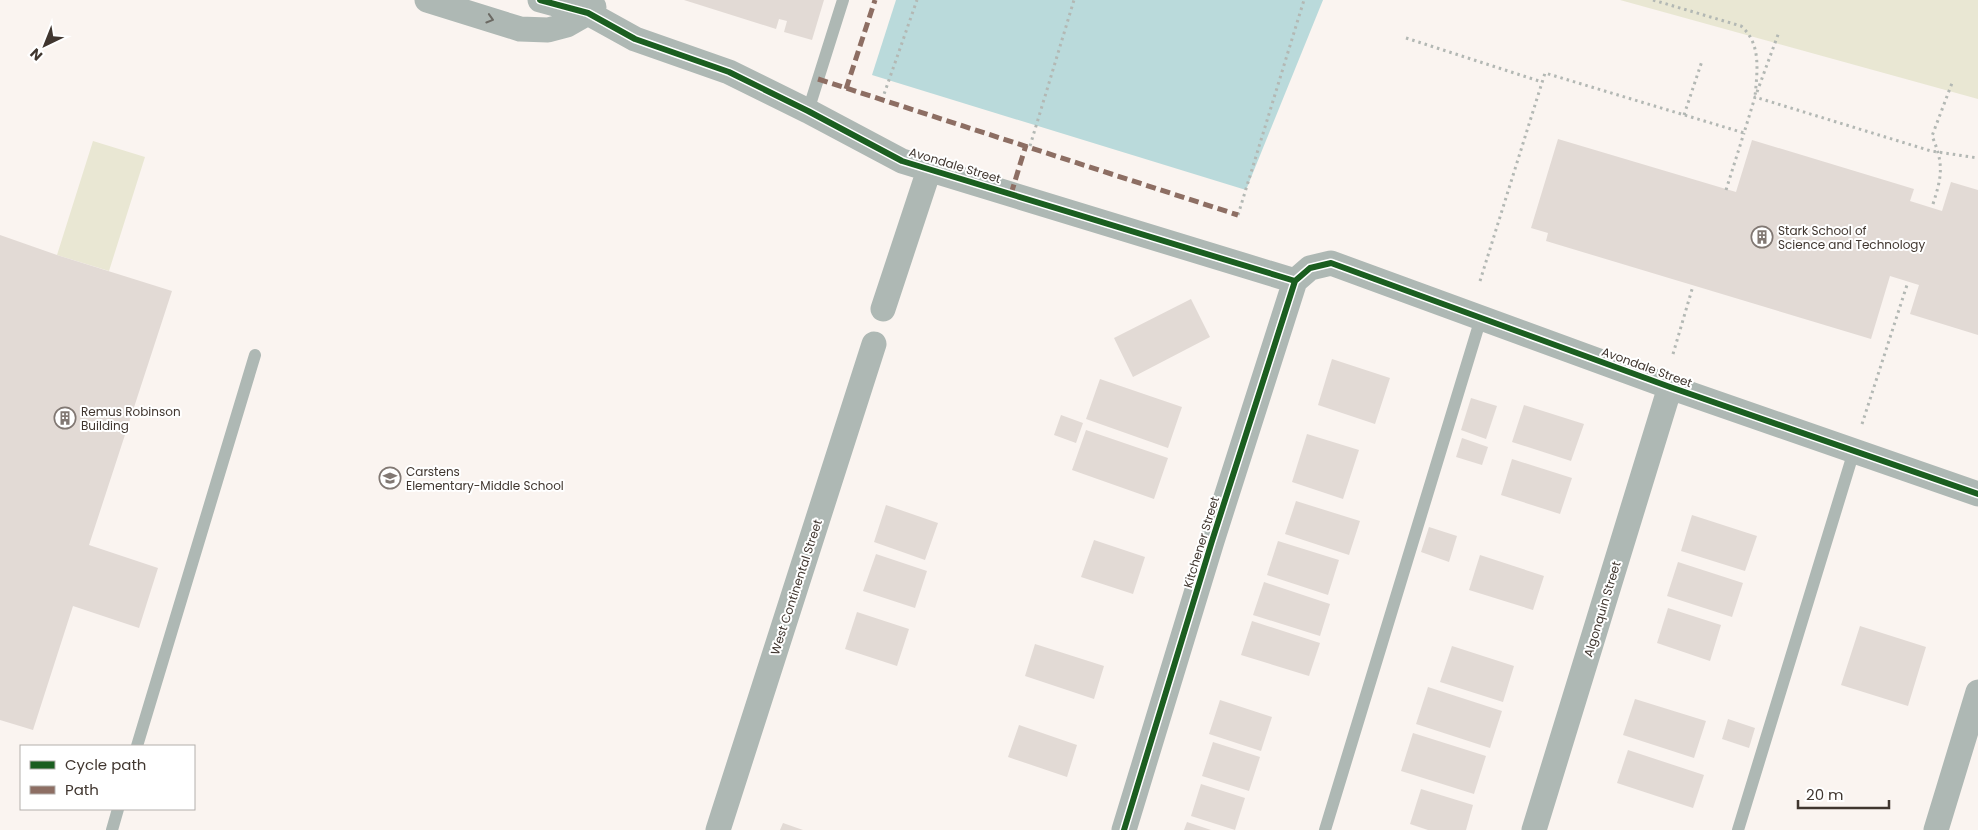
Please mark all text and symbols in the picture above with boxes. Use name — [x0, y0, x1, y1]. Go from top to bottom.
one-way arrow — [486, 14, 494, 24]
north arrow — [20, 20, 70, 70]
text: N — [25, 44, 47, 65]
street label: Avondale Street — [907, 143, 1003, 187]
place label: Stark School of Science and Technology — [1778, 222, 1925, 253]
building icon: Stark School of Science and Technology — [1750, 225, 1774, 249]
street label: Avondale Street — [1599, 343, 1695, 391]
place label: Remus Robinson Building — [81, 403, 181, 434]
building icon: Remus Robinson Building — [53, 406, 77, 430]
place label: Carstens Elementary-Middle School — [406, 463, 564, 494]
school or university icon: Carstens Elementary-Middle School — [378, 466, 402, 490]
street label: Kitchener Street — [1179, 494, 1223, 590]
street label: West Continental Street — [766, 517, 826, 657]
street label: Algonquin Street — [1579, 559, 1625, 659]
legend — [20, 745, 195, 810]
text: Cycle path — [65, 754, 146, 775]
scale bar — [1798, 778, 1889, 810]
text: Path — [65, 779, 99, 800]
text: 20 m — [1806, 784, 1844, 805]

